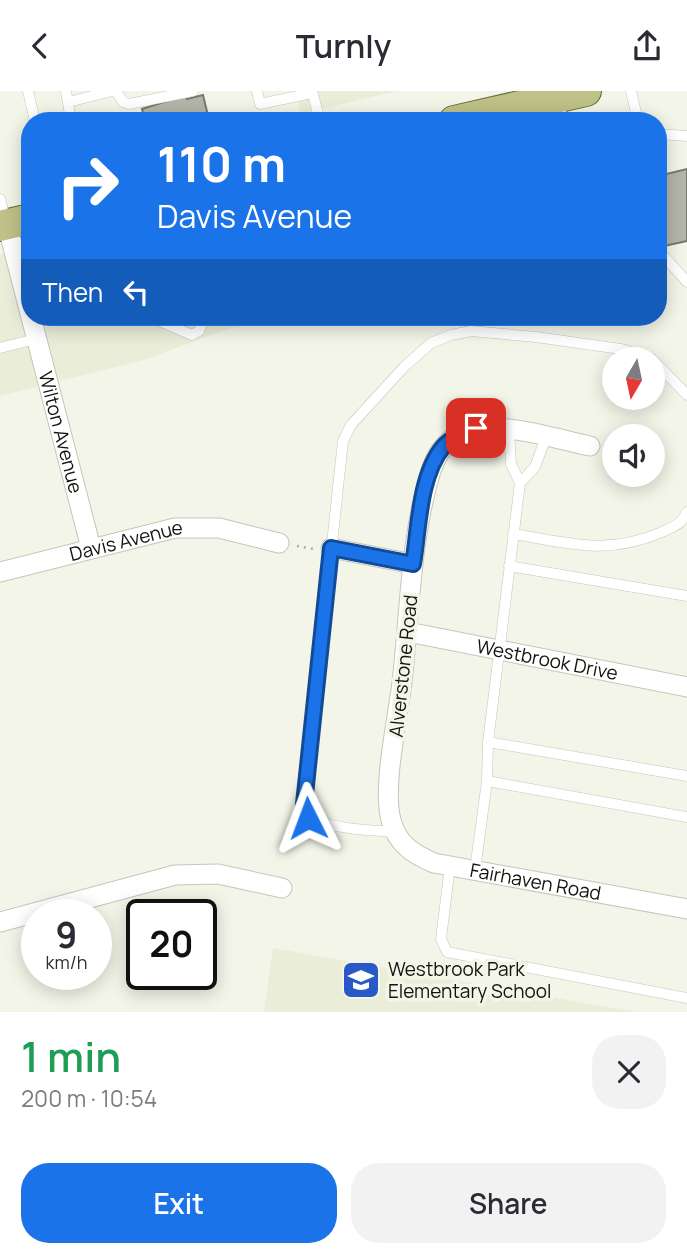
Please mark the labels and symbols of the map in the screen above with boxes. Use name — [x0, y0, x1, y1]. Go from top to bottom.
north arrow — [602, 347, 665, 409]
street label: Wilton Avenue — [33, 368, 89, 496]
pin — [446, 398, 506, 458]
street label: Davis Avenue — [67, 515, 183, 567]
street label: Alverstone Road — [383, 594, 423, 738]
street label: Westbrook Drive — [474, 633, 620, 686]
position arrow — [271, 781, 345, 855]
street label: Fairhaven Road — [468, 857, 603, 906]
speed limit sign: 20 — [126, 899, 217, 990]
place label: Westbrook Park Elementary School — [388, 956, 551, 1004]
school or university icon: Westbrook Park Elementary School — [340, 959, 382, 1001]

